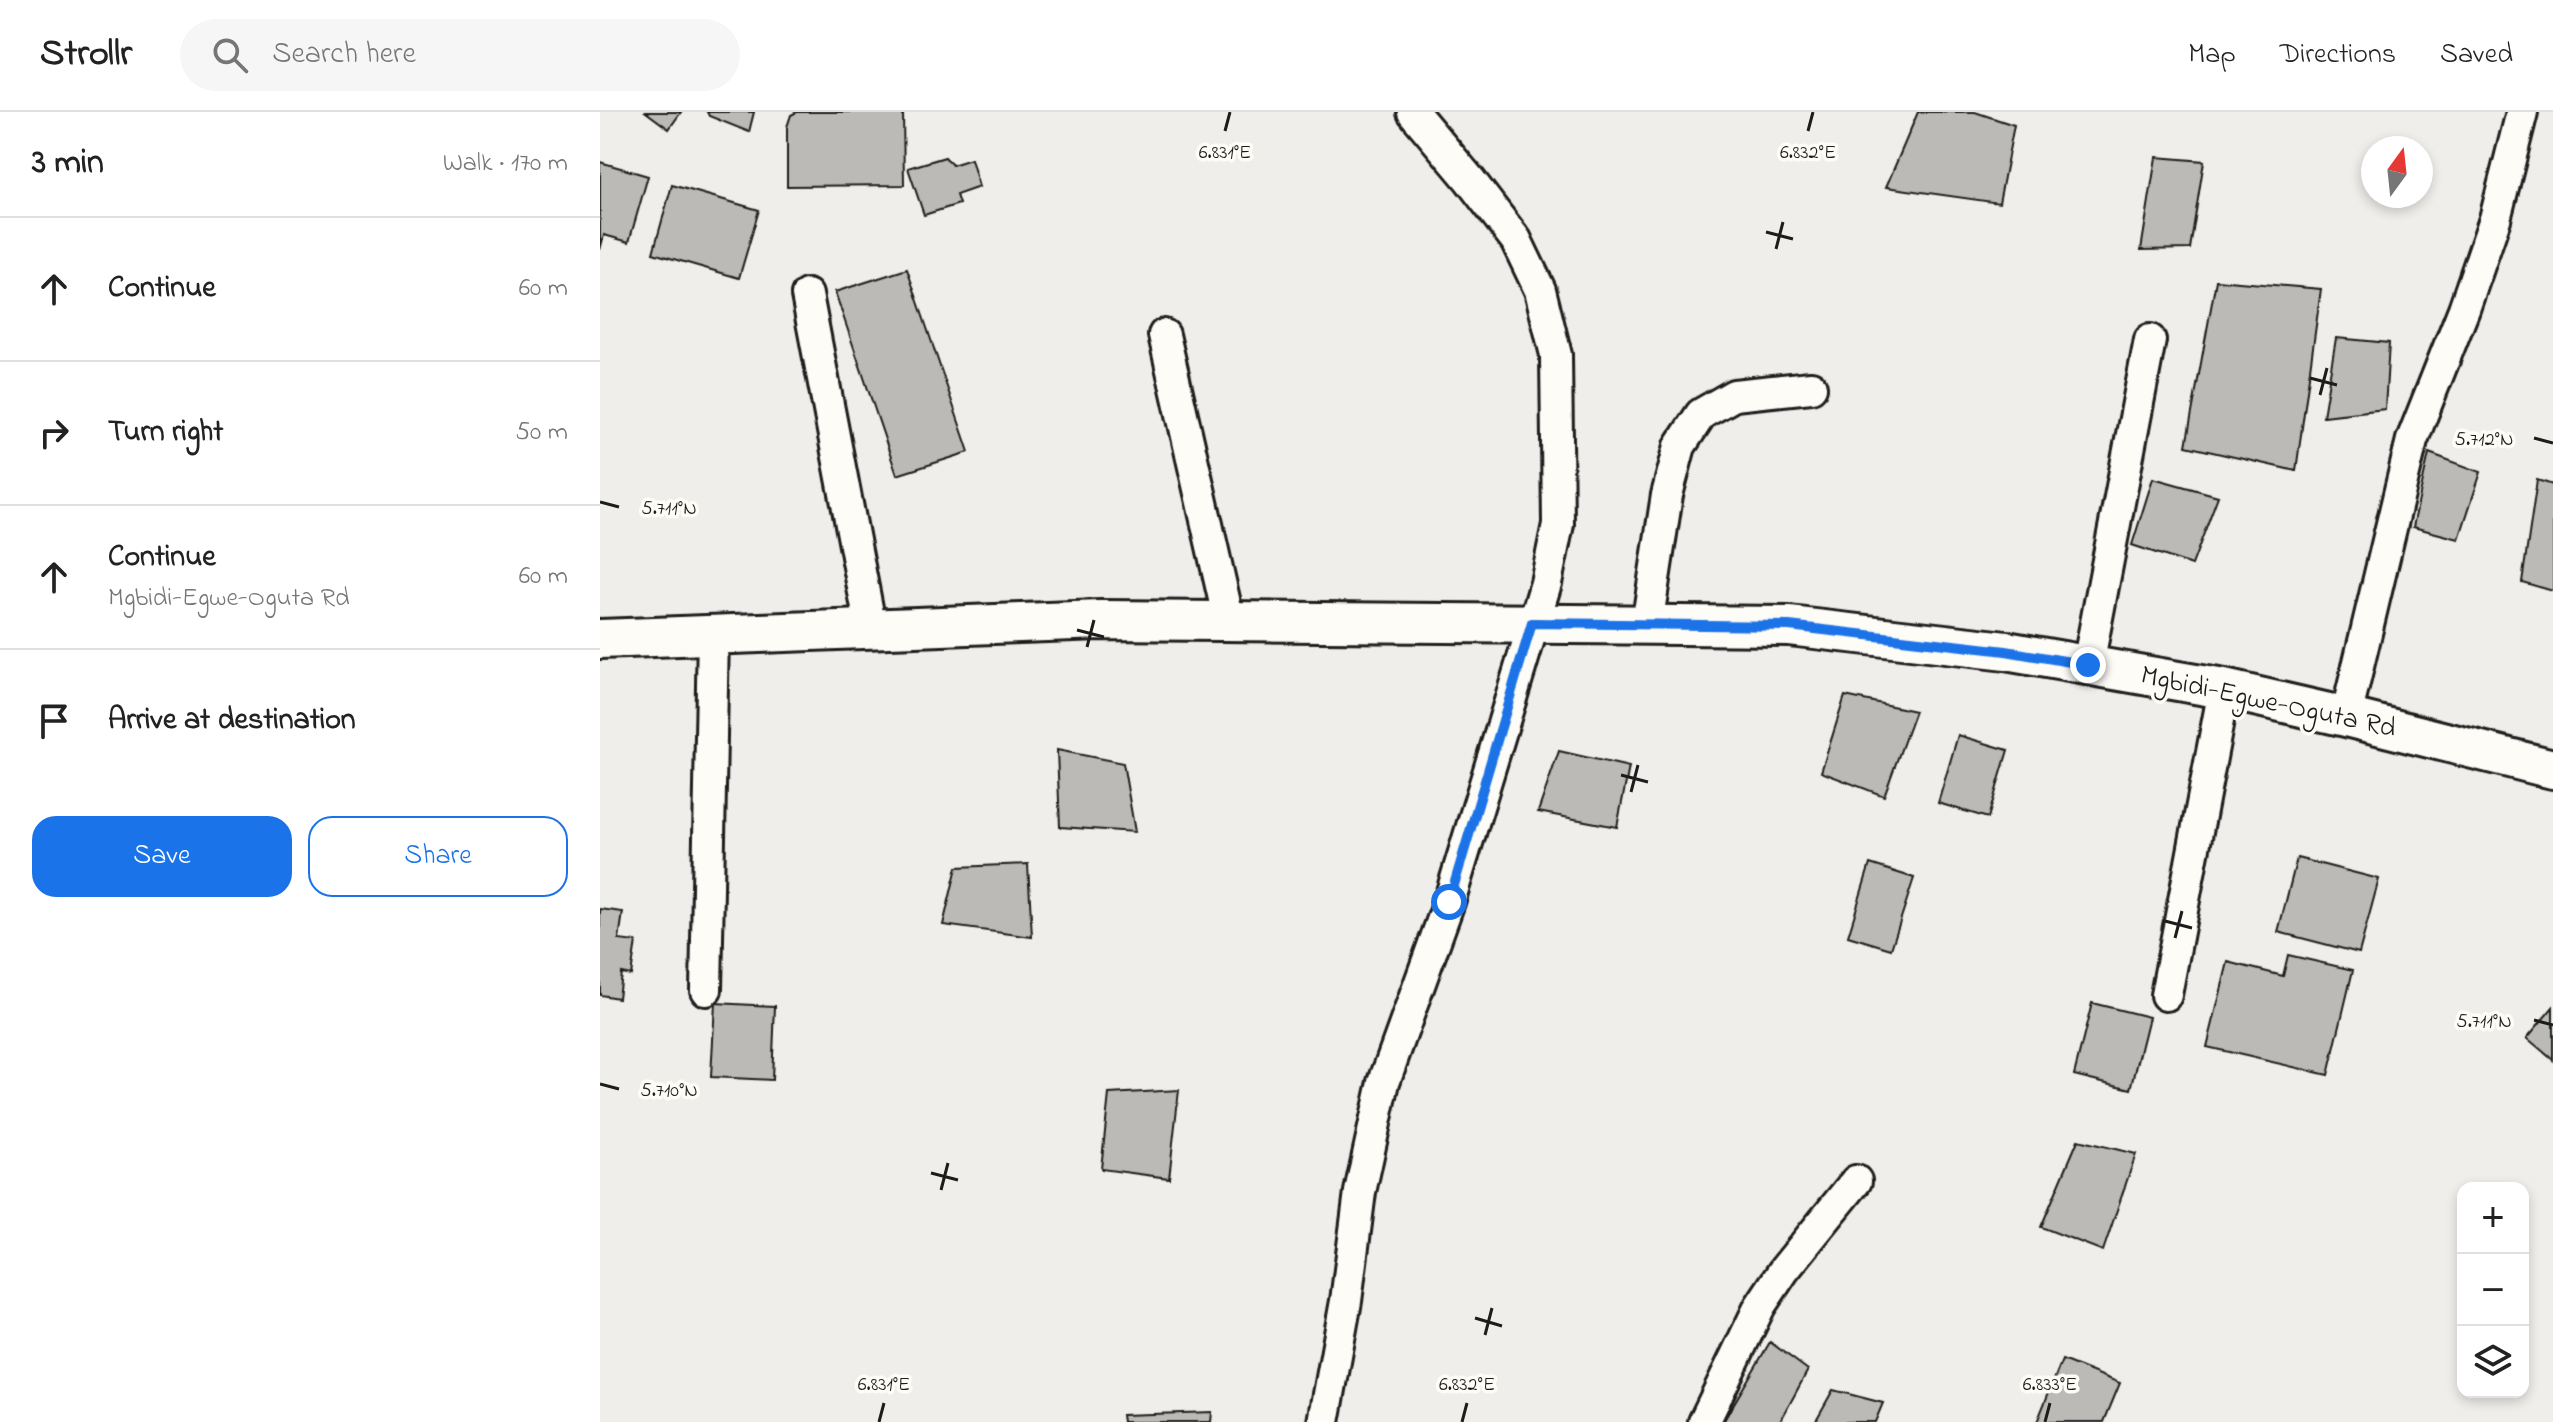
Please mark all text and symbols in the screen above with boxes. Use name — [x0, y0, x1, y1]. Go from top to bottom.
search box — [180, 19, 740, 91]
text: Strollr — [40, 27, 132, 83]
icon: search — [208, 33, 252, 77]
text: Search here — [272, 33, 416, 77]
text: Map — [2188, 35, 2236, 76]
text: Directions — [2280, 35, 2396, 76]
text: Saved — [2440, 35, 2513, 76]
north arrow — [2361, 136, 2433, 208]
text: 3 min — [32, 139, 104, 189]
text: 6.831°E — [1199, 139, 1251, 168]
text: 6.832°E — [1780, 139, 1836, 168]
text: Walk · 170 m — [443, 145, 568, 183]
icon: ahead — [32, 267, 76, 311]
text: Continue — [108, 267, 216, 311]
text: 60 m — [519, 270, 568, 308]
icon: right — [32, 411, 76, 455]
text: Turn right — [108, 411, 223, 455]
text: 50 m — [515, 414, 568, 452]
text: 5.712°N — [2455, 426, 2513, 455]
text: 5.711°N — [641, 495, 697, 524]
text: Continue — [108, 536, 216, 580]
icon: ahead — [32, 555, 76, 599]
text: 60 m — [519, 558, 568, 596]
text: Mgbidi-Egwe-Oguta Rd — [108, 580, 350, 618]
route end — [2070, 647, 2106, 683]
street label: Mgbidi-Egwe-Oguta Rd — [2136, 656, 2400, 750]
icon: arrive — [32, 699, 76, 743]
text: Arrive at destination — [108, 699, 356, 743]
button: Save — [32, 816, 292, 897]
button: Share — [308, 816, 568, 897]
route start — [1431, 884, 1467, 920]
text: 5.711°N — [2456, 1008, 2512, 1037]
text: 5.710°N — [640, 1077, 698, 1106]
map controls — [2457, 1182, 2529, 1398]
button: + — [2457, 1182, 2529, 1254]
button: − — [2457, 1254, 2529, 1326]
button: layers — [2457, 1326, 2529, 1398]
text: 6.831°E — [858, 1371, 910, 1400]
text: 6.832°E — [1439, 1371, 1495, 1400]
text: 6.833°E — [2023, 1371, 2077, 1400]

